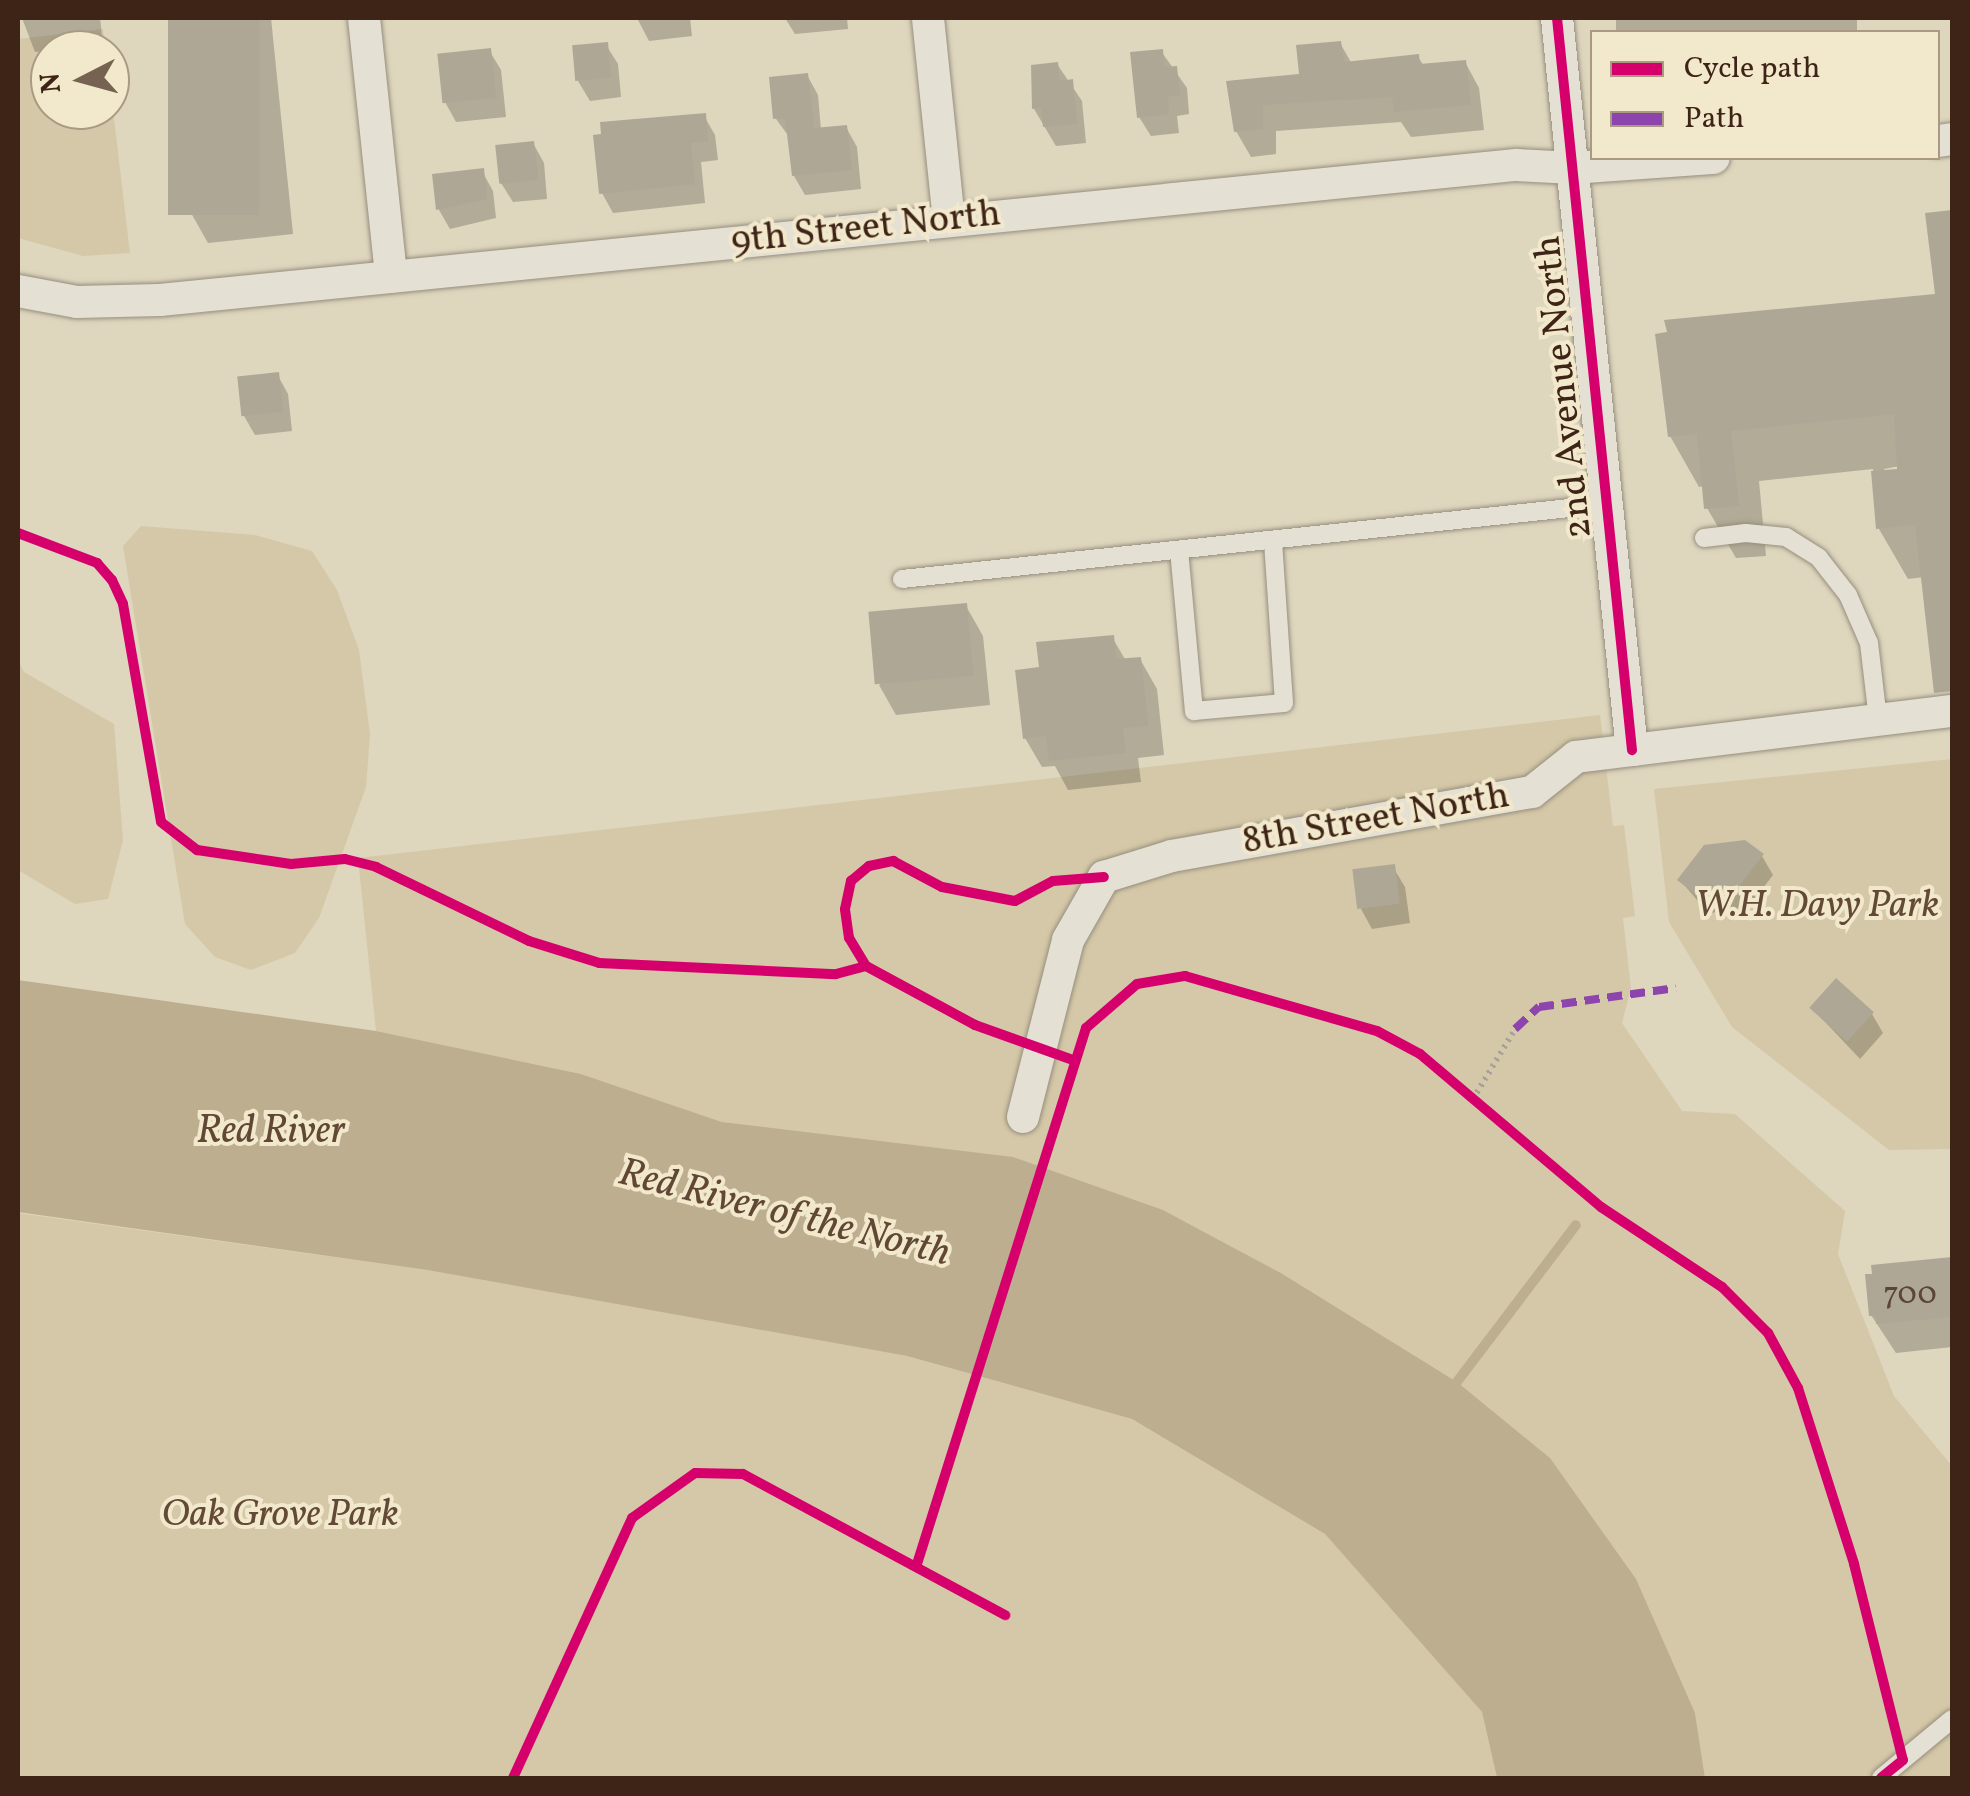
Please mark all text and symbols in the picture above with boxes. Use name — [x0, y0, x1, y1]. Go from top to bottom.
north arrow — [30, 30, 130, 130]
legend — [1590, 30, 1940, 160]
text: Cycle path — [1684, 48, 1820, 90]
text: N — [31, 71, 72, 95]
text: Path — [1684, 98, 1744, 140]
street label: 9th Street North — [729, 192, 1003, 266]
street label: 2nd Avenue North — [1526, 233, 1604, 541]
street label: 8th Street North — [1239, 774, 1513, 866]
park label: W.H. Davy Park — [1695, 884, 1939, 930]
water label: Red River — [197, 1108, 345, 1156]
water label: Red River of the North — [613, 1150, 955, 1278]
house number: 700 — [1883, 1276, 1937, 1314]
park label: Oak Grove Park — [161, 1493, 399, 1539]

